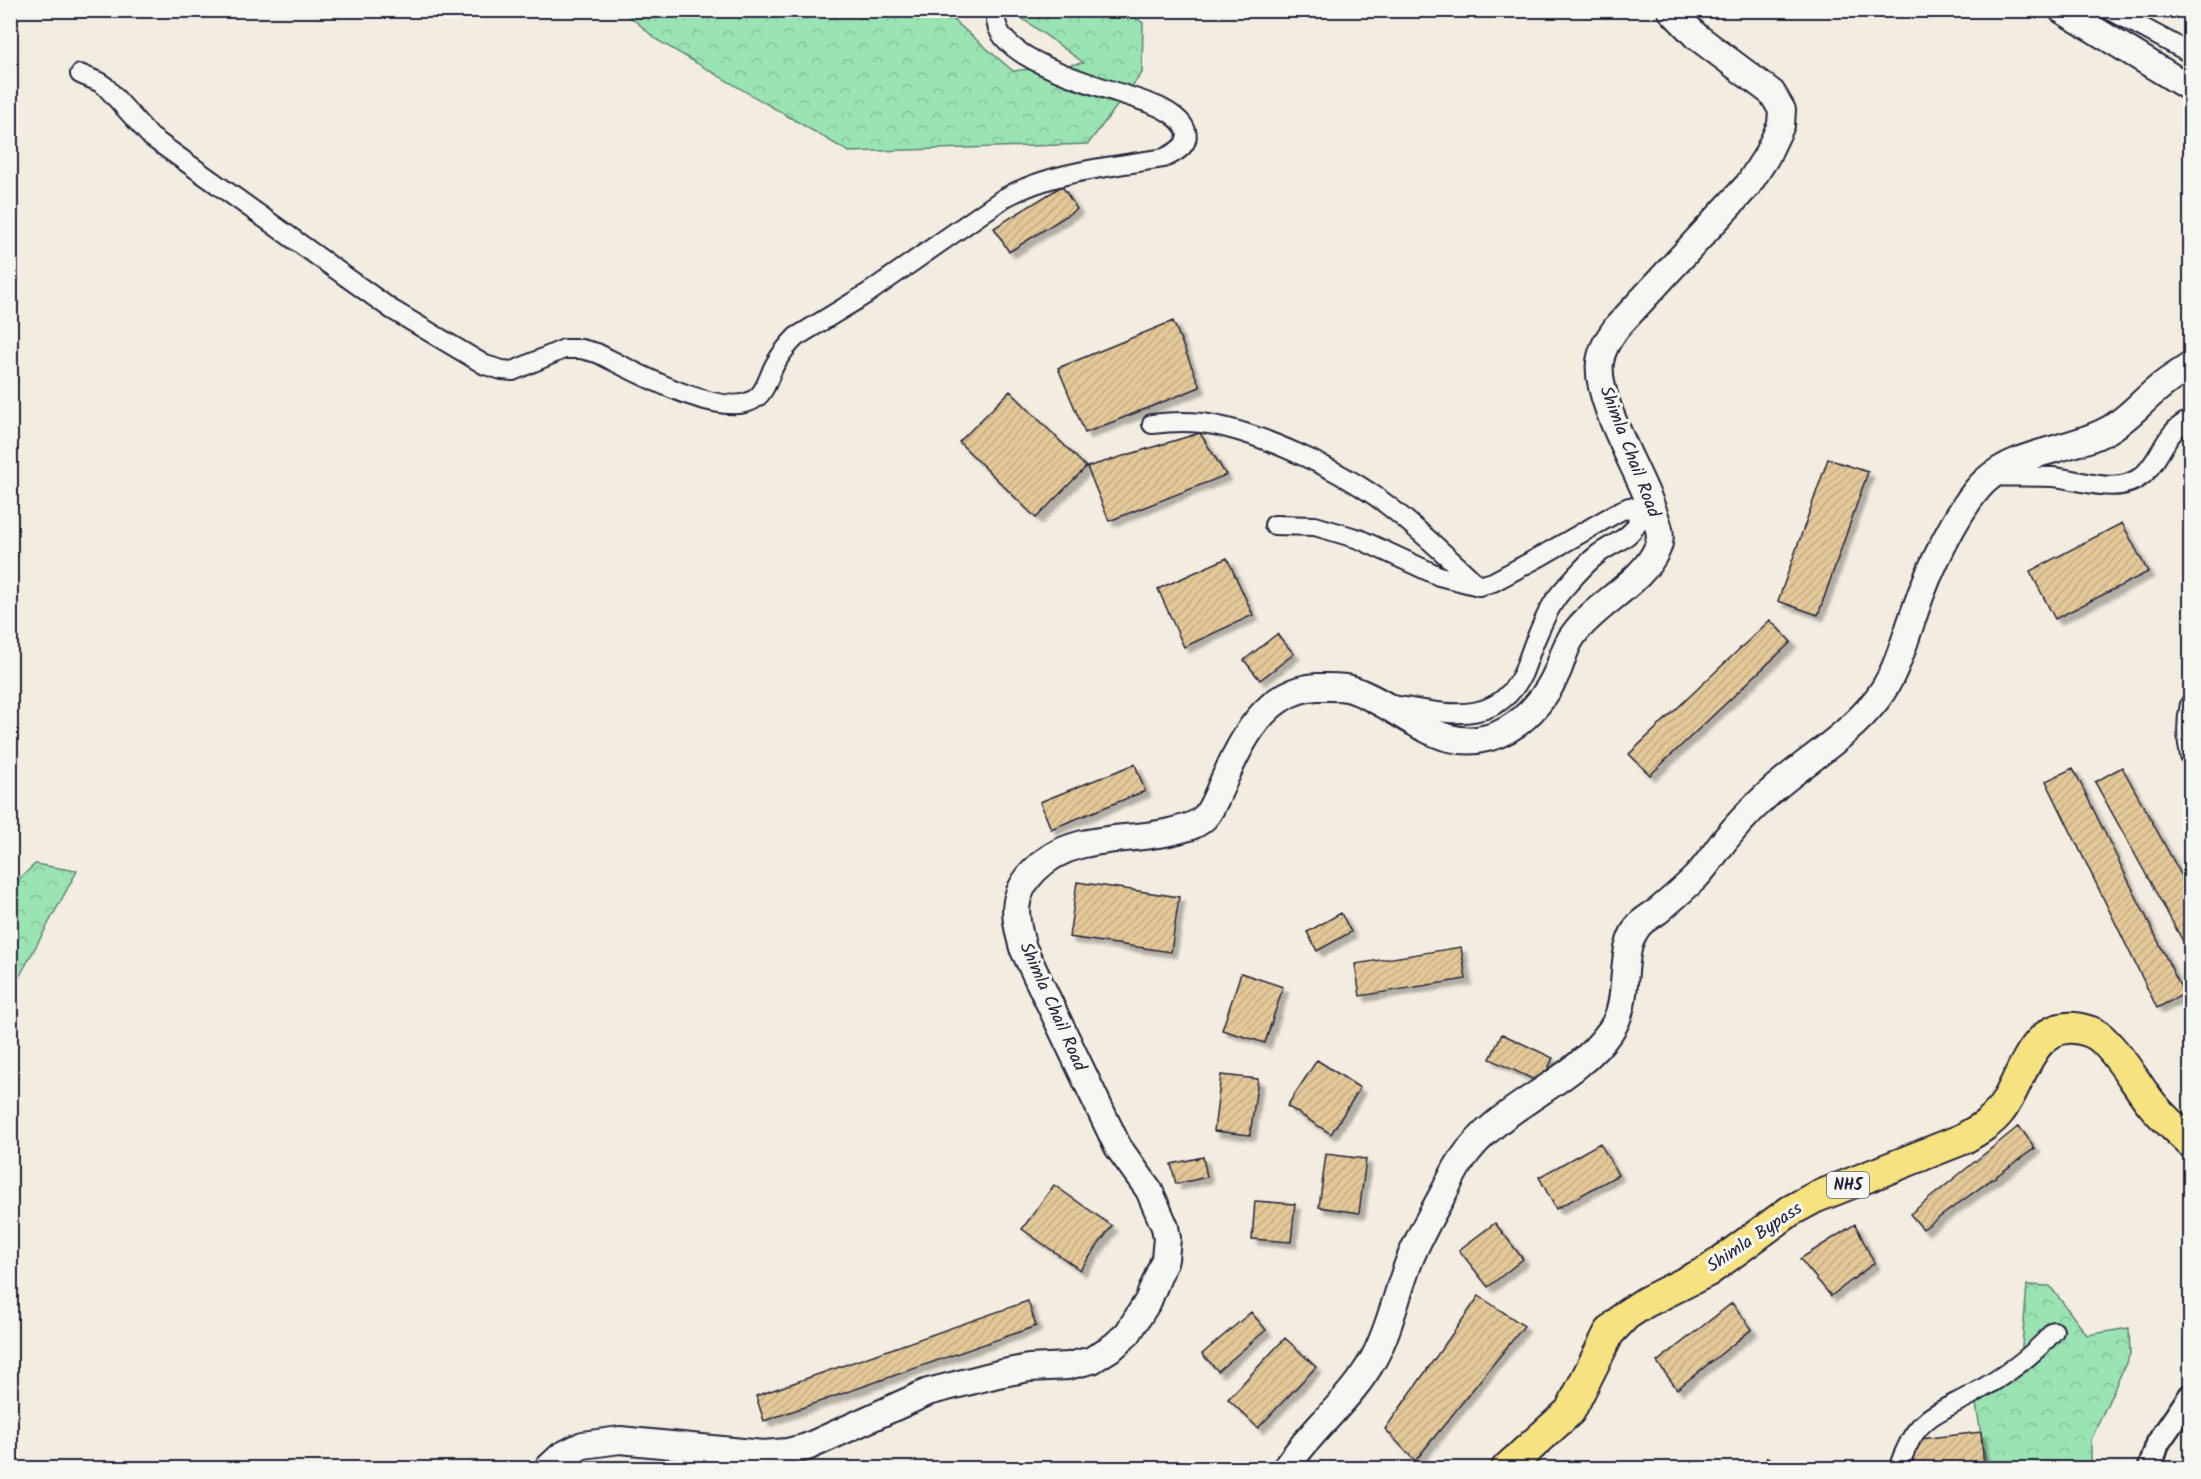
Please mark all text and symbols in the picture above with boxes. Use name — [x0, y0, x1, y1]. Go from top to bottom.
street label: Shimla Chail Road — [1591, 382, 1668, 523]
street label: Shimla Chail Road — [1011, 938, 1094, 1077]
road number: NH5 — [1827, 1172, 1869, 1198]
street label: Shimla Bypass — [1701, 1195, 1809, 1281]

